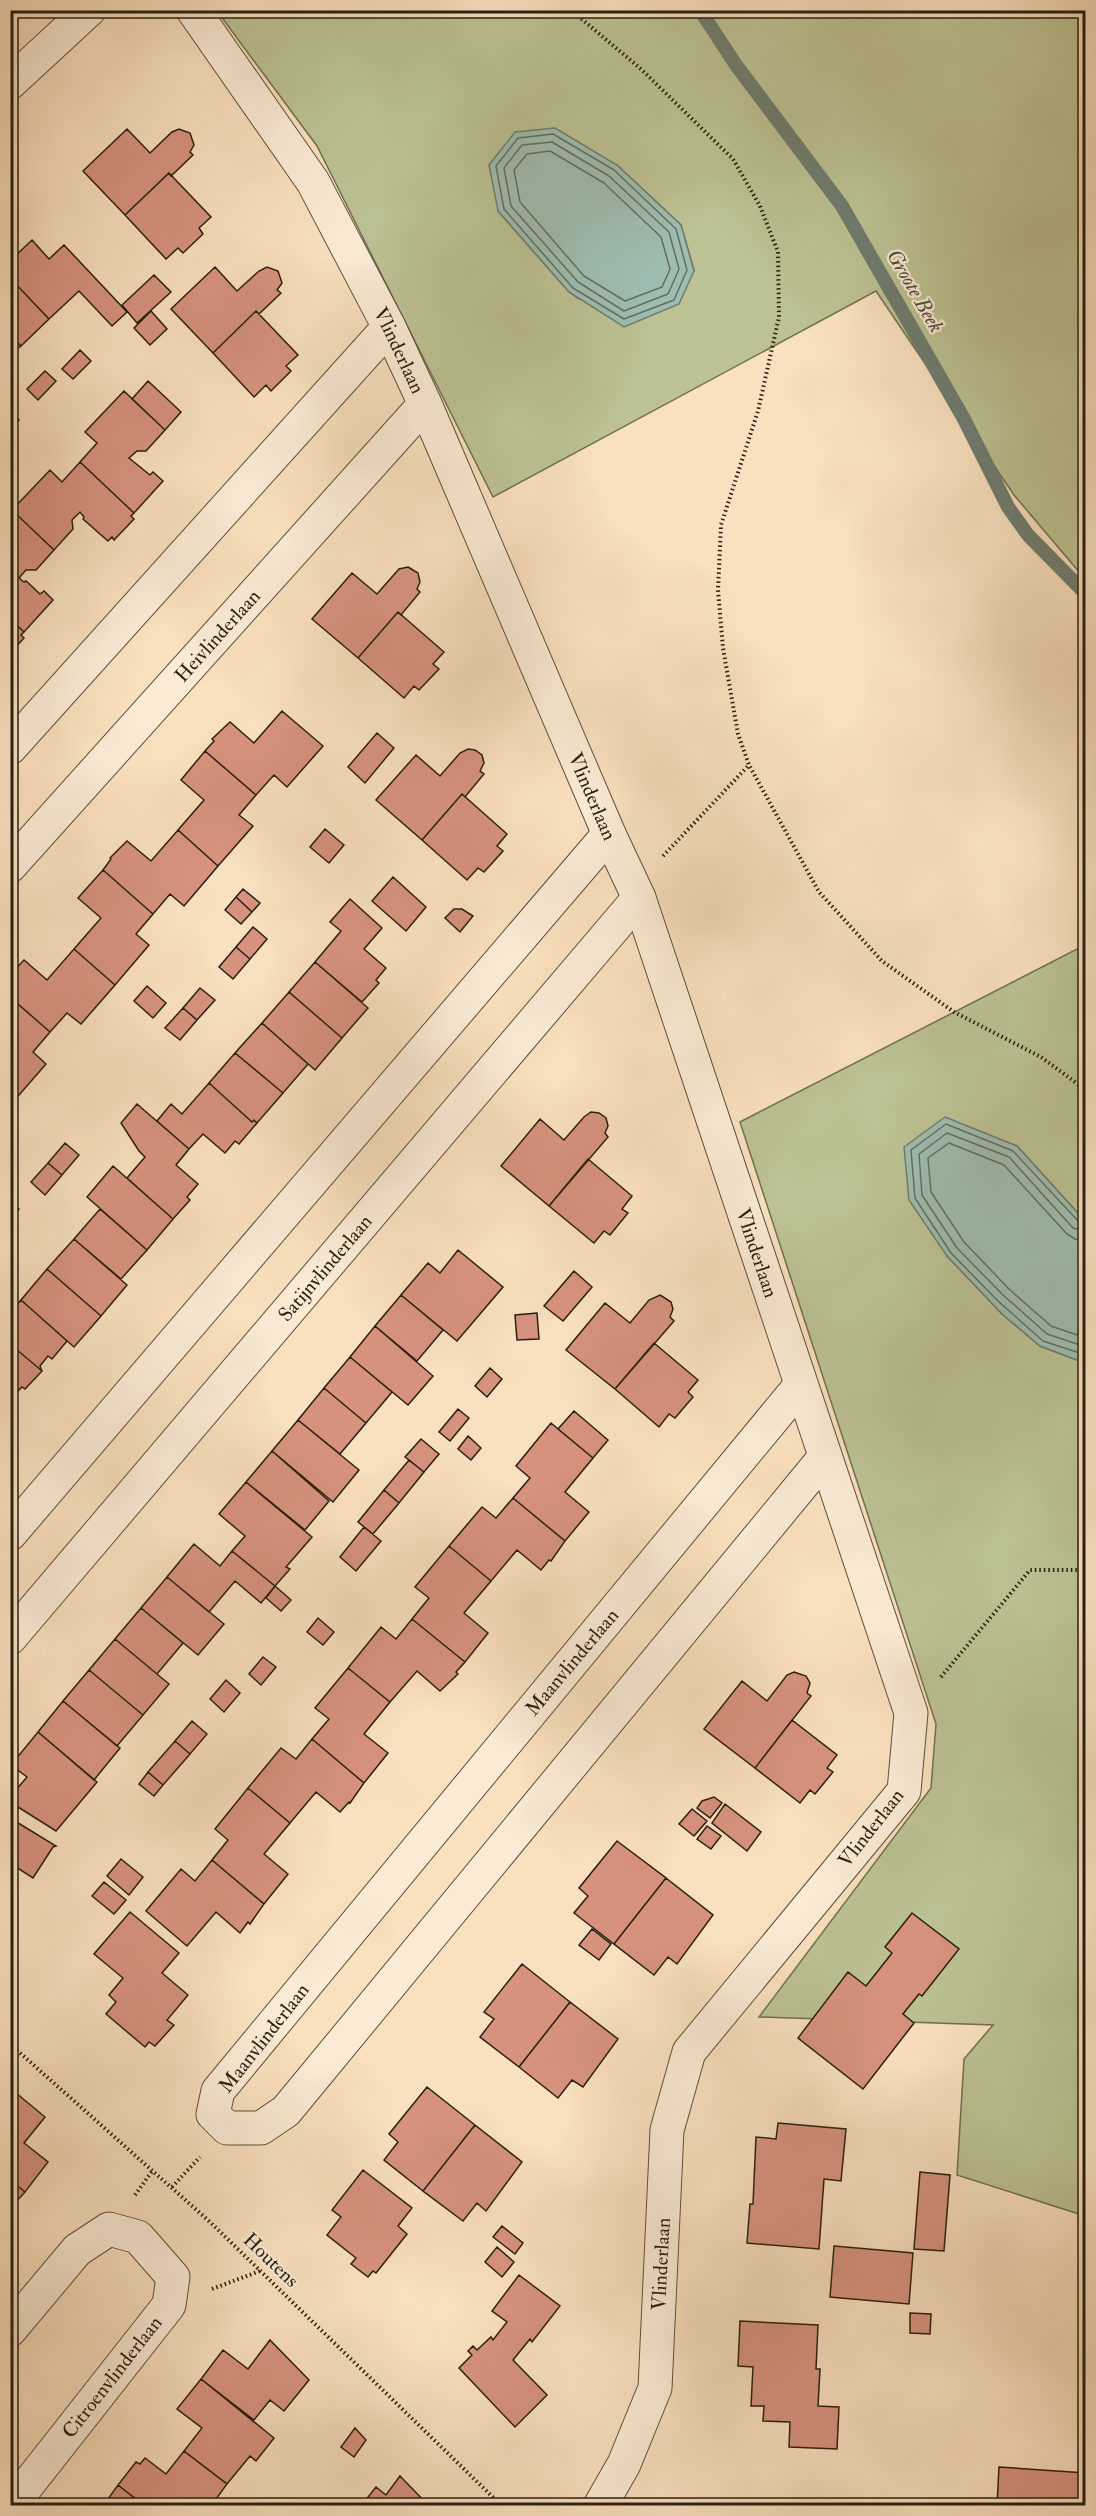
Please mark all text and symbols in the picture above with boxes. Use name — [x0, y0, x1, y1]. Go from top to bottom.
water label: Groote Beek — [880, 244, 950, 338]
street label: Vlinderlaan — [368, 303, 431, 397]
street label: Heivlinderlaan — [169, 584, 265, 687]
street label: Vlinderlaan — [563, 749, 623, 844]
street label: Vlinderlaan — [731, 1205, 784, 1301]
street label: Satijnvlinderlaan — [272, 1209, 377, 1326]
street label: Maanvlinderlaan — [520, 1603, 624, 1721]
street label: Vlinderlaan — [833, 1784, 909, 1872]
street label: Maanvlinderlaan — [213, 1978, 315, 2098]
street label: Vlinderlaan — [646, 2217, 676, 2311]
street label: Houtens — [238, 2227, 304, 2293]
street label: Citroenvlinderlaan — [57, 2311, 167, 2443]

